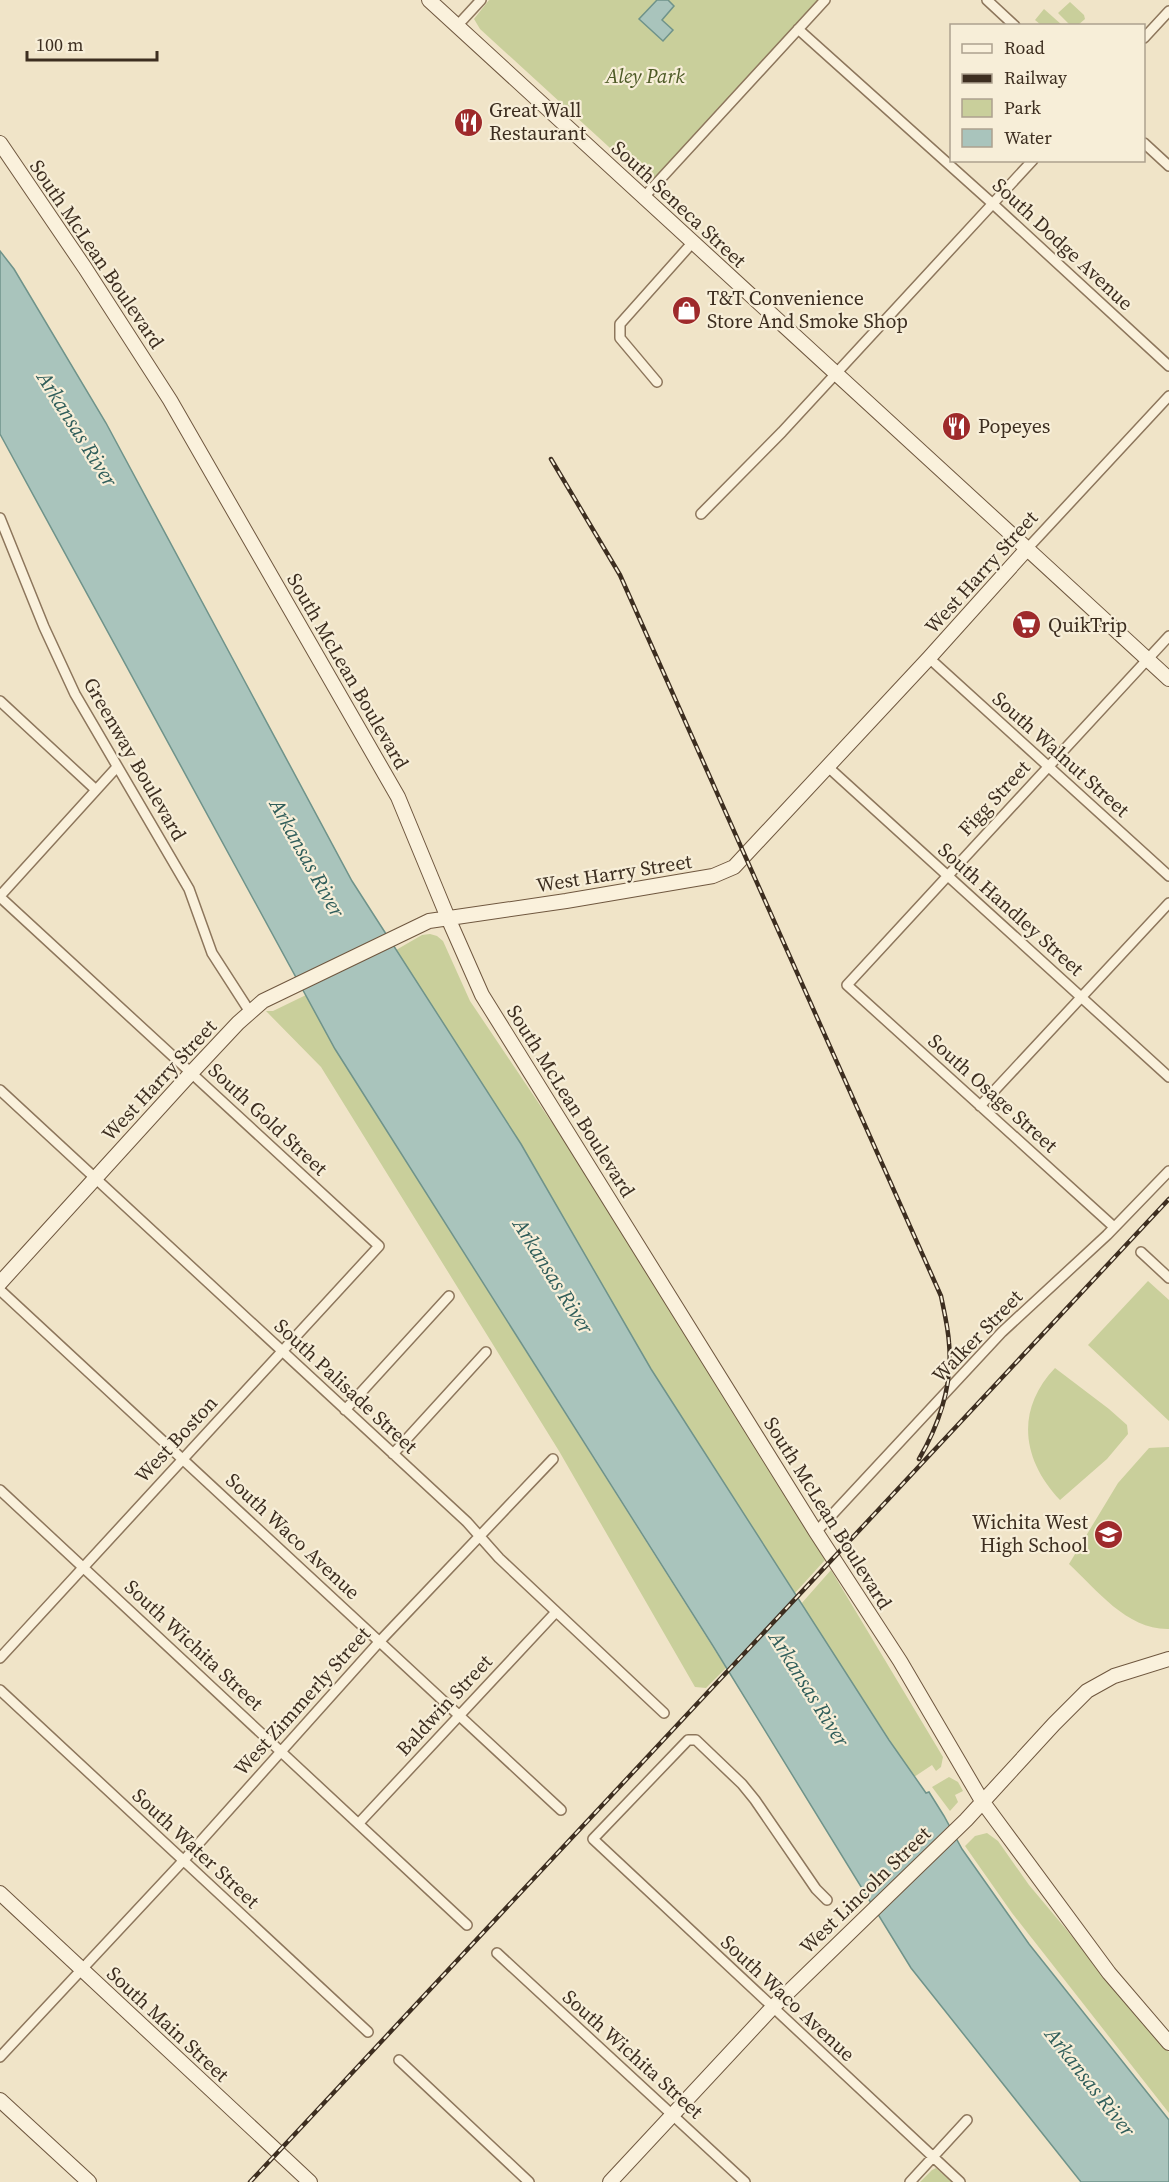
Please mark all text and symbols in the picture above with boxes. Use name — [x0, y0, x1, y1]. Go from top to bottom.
scale bar — [27, 24, 158, 62]
legend — [950, 24, 1145, 162]
text: 100 m — [36, 32, 83, 57]
text: Road — [1004, 35, 1045, 60]
park label: Aley Park — [604, 62, 685, 90]
text: Railway — [1004, 65, 1068, 90]
text: Park — [1004, 95, 1041, 120]
place label: Great Wall Restaurant — [489, 96, 586, 147]
restaurant icon: Great Wall Restaurant — [452, 106, 484, 138]
text: Water — [1004, 125, 1052, 150]
street label: South Seneca Street — [605, 134, 753, 274]
street label: South McLean Boulevard — [23, 154, 171, 355]
street label: South Dodge Avenue — [987, 171, 1139, 317]
place label: T&T Convenience Store And Smoke Shop — [707, 284, 908, 335]
shop icon: T&T Convenience Store And Smoke Shop — [670, 294, 702, 326]
water label: Arkansas River — [30, 364, 125, 493]
restaurant icon: Popeyes — [941, 410, 973, 442]
place label: Popeyes — [978, 412, 1051, 440]
street label: West Harry Street — [918, 504, 1044, 640]
street label: South McLean Boulevard — [280, 568, 416, 775]
supermarket icon: QuikTrip — [1011, 609, 1043, 641]
place label: QuikTrip — [1048, 611, 1127, 639]
street label: Greenway Boulevard — [77, 672, 193, 846]
street label: South Walnut Street — [986, 685, 1136, 824]
street label: Figg Street — [952, 754, 1037, 842]
water label: Arkansas River — [262, 792, 352, 923]
street label: South Handley Street — [932, 836, 1090, 982]
street label: West Harry Street — [534, 847, 694, 899]
street label: South McLean Boulevard — [500, 999, 642, 1203]
street label: West Harry Street — [95, 1013, 223, 1147]
street label: South Osage Street — [922, 1027, 1064, 1159]
street label: South Gold Street — [202, 1056, 334, 1182]
water label: Arkansas River — [506, 1211, 601, 1340]
street label: Walker Street — [925, 1283, 1029, 1389]
street label: South Palisade Street — [268, 1312, 424, 1460]
street label: West Boston — [128, 1389, 224, 1489]
street label: South McLean Boulevard — [757, 1411, 899, 1615]
street label: South Waco Avenue — [220, 1466, 366, 1606]
place label: Wichita West High School — [972, 1508, 1088, 1559]
school or university icon: Wichita West High School — [1093, 1518, 1125, 1550]
street label: South Wichita Street — [118, 1573, 270, 1717]
street label: West Zimmerly Street — [227, 1620, 377, 1782]
water label: Arkansas River — [762, 1624, 857, 1753]
street label: Baldwin Street — [390, 1648, 499, 1762]
street label: South Water Street — [126, 1782, 266, 1915]
street label: West Lincoln Street — [793, 1820, 937, 1960]
street label: South Waco Avenue — [715, 1928, 861, 2068]
street label: South Main Street — [101, 1960, 236, 2088]
street label: South Wichita Street — [557, 1983, 710, 2125]
water label: Arkansas River — [1038, 2020, 1143, 2143]

